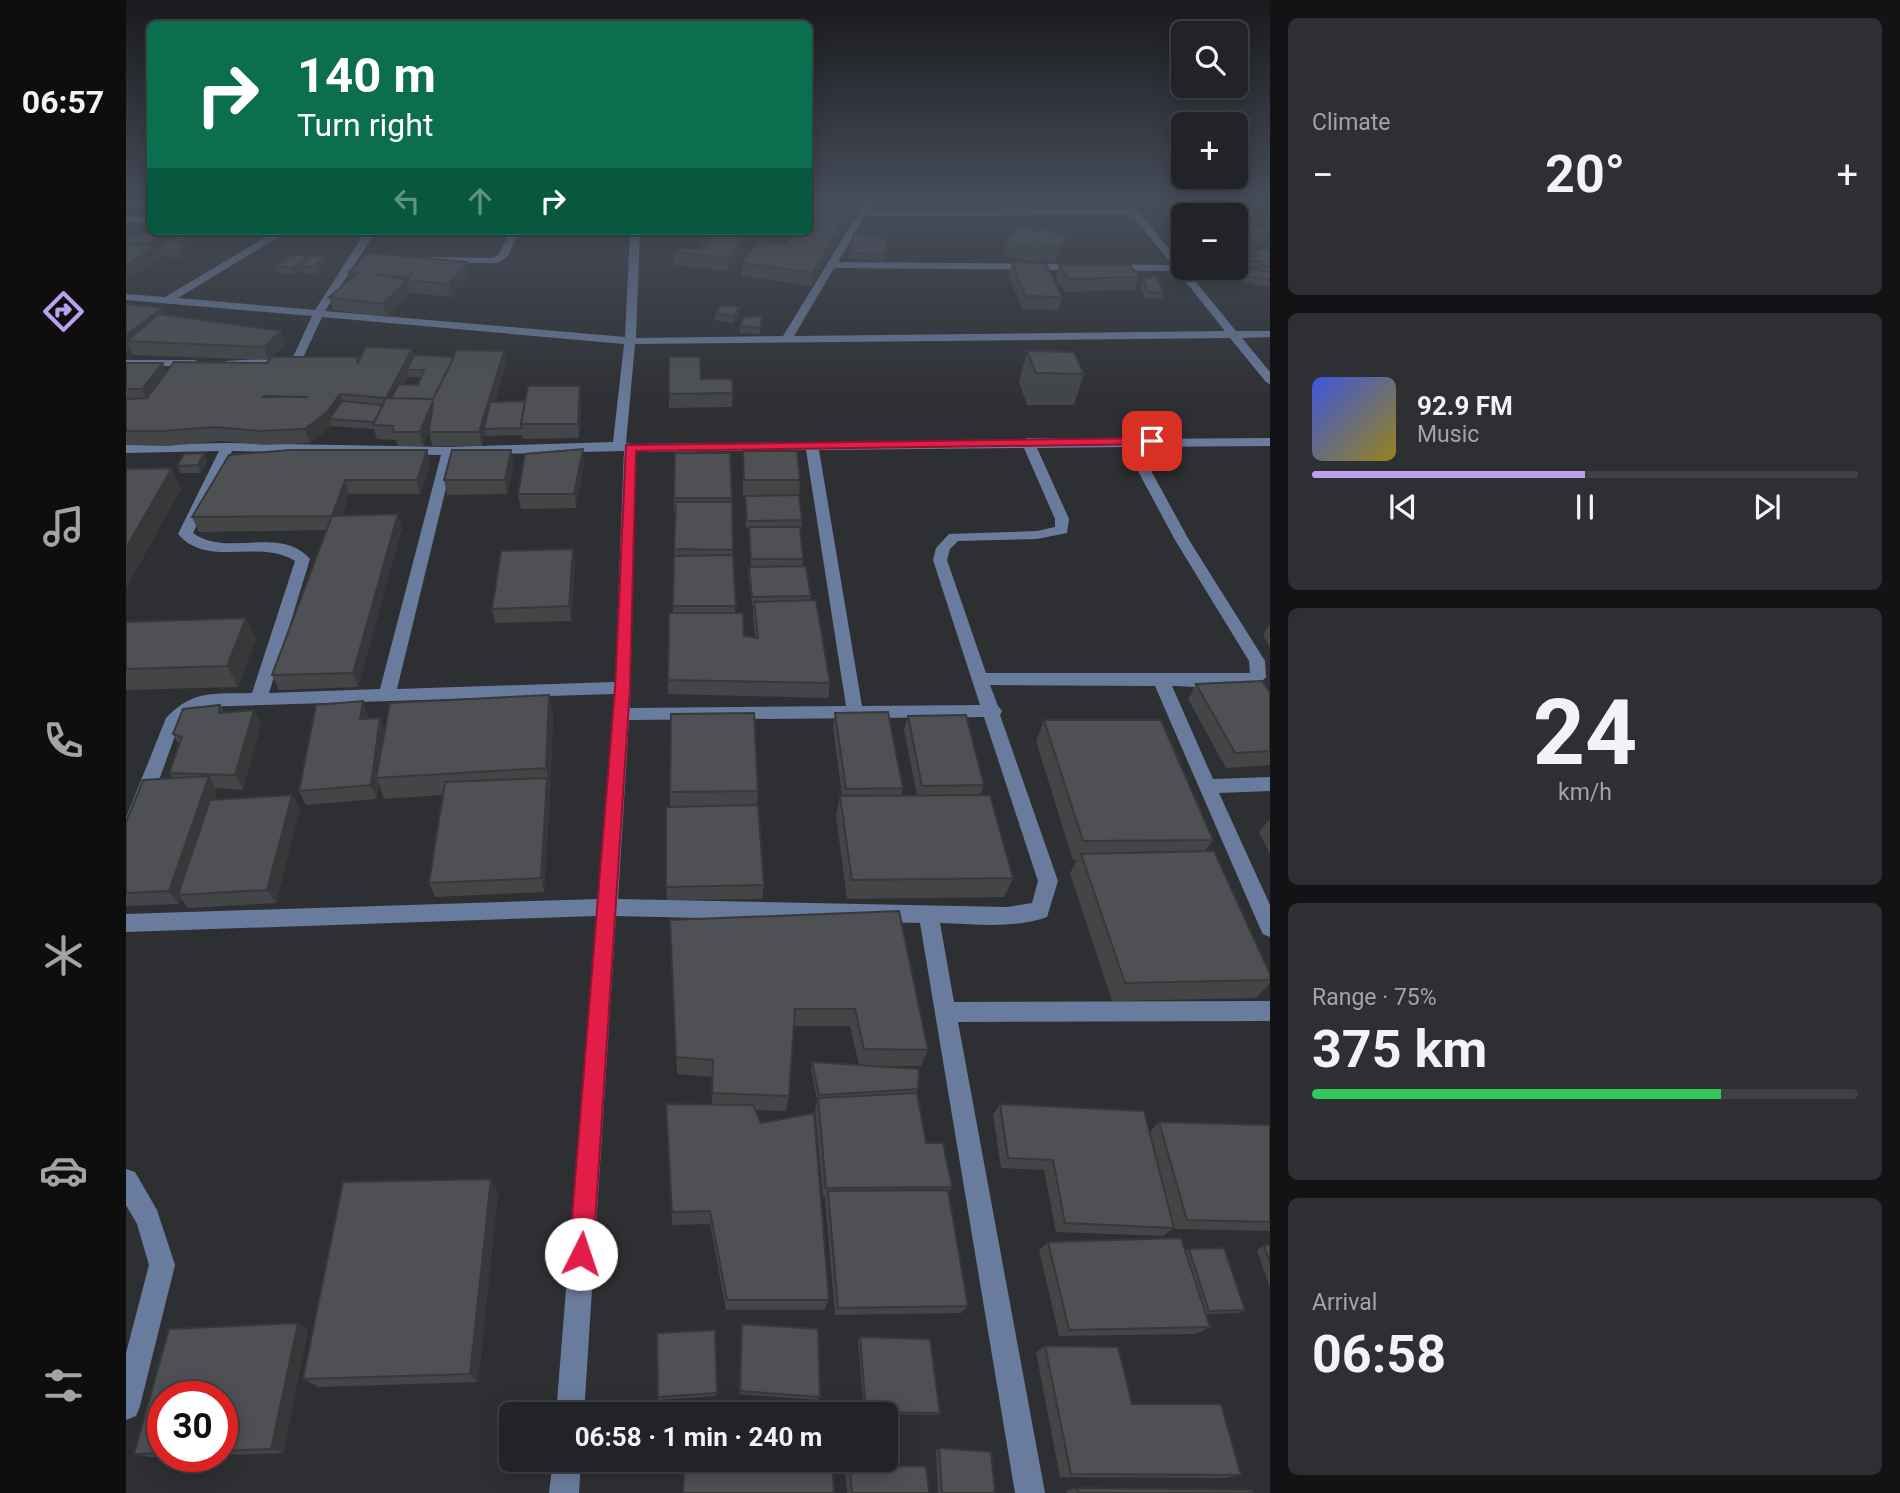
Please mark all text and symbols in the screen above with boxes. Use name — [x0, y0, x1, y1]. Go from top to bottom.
map controls — [1171, 21, 1248, 280]
button: search — [1171, 21, 1248, 98]
text: 140 m — [297, 47, 436, 104]
icon: right — [182, 49, 273, 140]
text: 06:57 — [22, 83, 104, 121]
text: Turn right — [297, 106, 433, 144]
text: Climate — [1312, 109, 1391, 136]
button: + — [1171, 112, 1248, 189]
text: 20° — [1545, 144, 1625, 205]
text: − — [1312, 153, 1334, 197]
text: + — [1836, 153, 1858, 197]
icon: left — [388, 182, 426, 220]
icon: ahead — [461, 182, 499, 220]
icon: right — [534, 182, 572, 220]
button: − — [1171, 203, 1248, 280]
icon: directions — [39, 287, 88, 336]
text: 92.9 FM — [1417, 391, 1513, 421]
pin — [1122, 411, 1182, 471]
text: Music — [1417, 421, 1479, 448]
icon: arrive — [1133, 422, 1171, 460]
icon: previous — [1384, 488, 1422, 526]
icon: pause — [1566, 488, 1604, 526]
icon: next — [1748, 488, 1786, 526]
icon: music — [39, 502, 88, 551]
text: 24 — [1533, 680, 1637, 786]
icon: phone — [39, 716, 88, 765]
text: km/h — [1558, 779, 1612, 806]
icon: climate — [39, 931, 88, 980]
text: Range · 75% — [1312, 984, 1437, 1011]
text: 375 km — [1312, 1019, 1487, 1080]
icon: car — [39, 1146, 88, 1195]
position arrow — [544, 1217, 618, 1291]
text: Arrival — [1312, 1289, 1377, 1316]
text: 06:58 — [1312, 1324, 1446, 1385]
icon: filters — [39, 1361, 88, 1410]
speed limit sign: 30 — [147, 1381, 238, 1472]
text: 06:58 · 1 min · 240 m — [575, 1422, 822, 1452]

